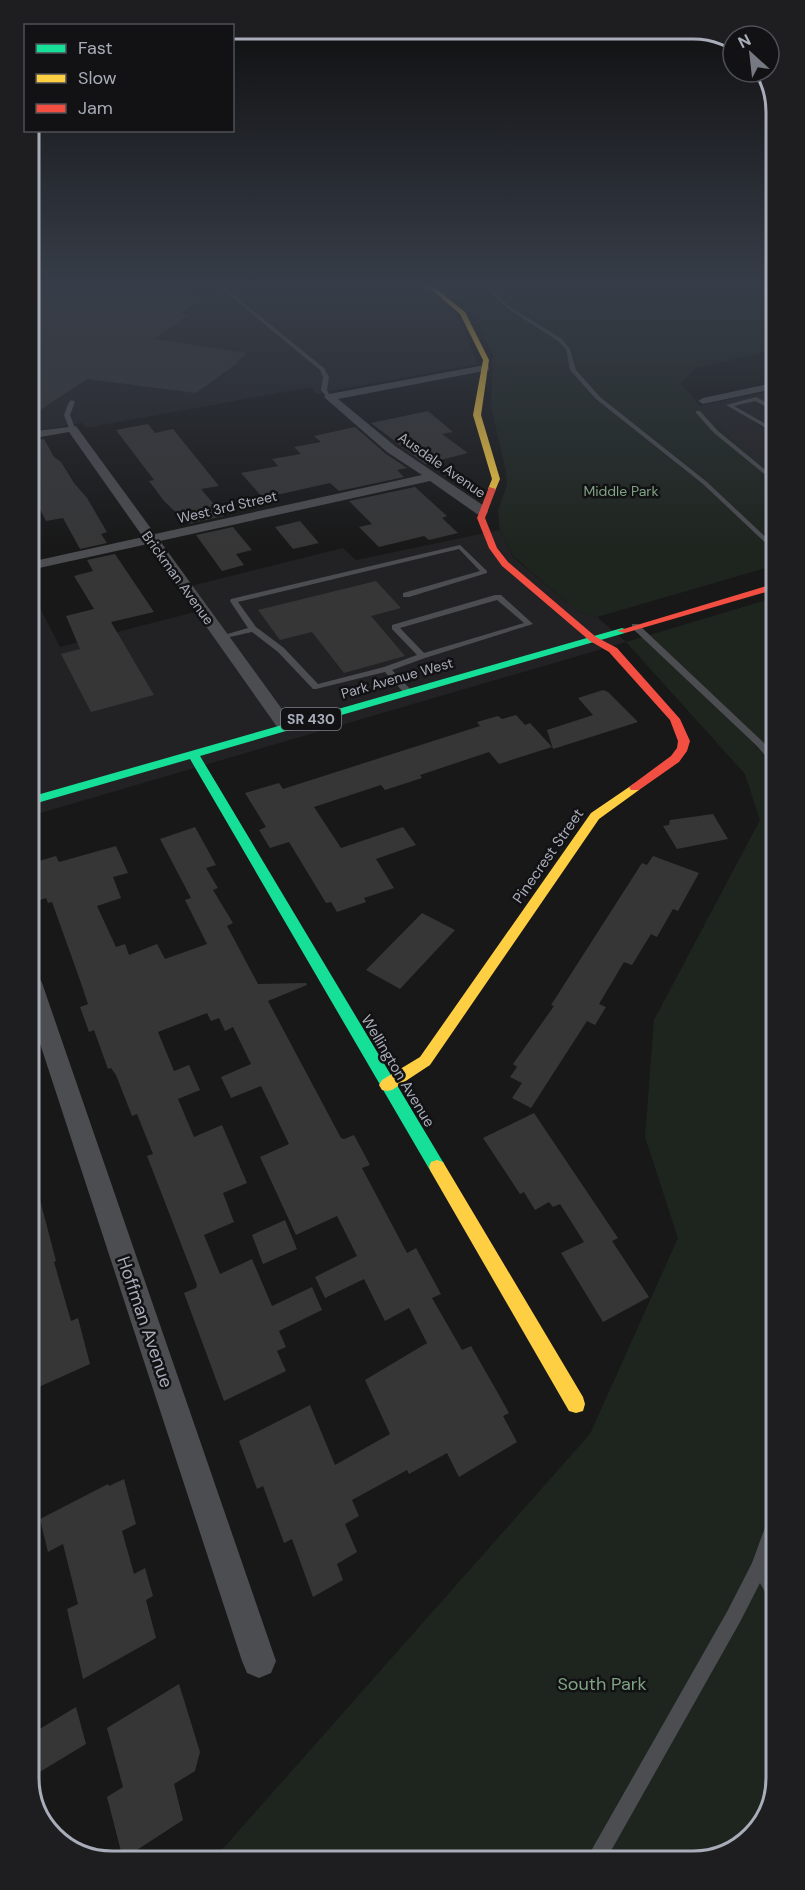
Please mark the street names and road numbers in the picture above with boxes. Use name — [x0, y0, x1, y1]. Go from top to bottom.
street label: Ausdale Avenue — [395, 428, 489, 502]
street label: West 3rd Street — [175, 487, 279, 527]
street label: Brickman Avenue — [138, 528, 218, 628]
street label: Park Avenue West — [339, 653, 455, 703]
road number: SR 430 — [281, 708, 341, 730]
street label: Pinecrest Street — [508, 805, 588, 907]
street label: Wellington Avenue — [357, 1011, 439, 1131]
street label: Hoffman Avenue — [111, 1253, 179, 1391]

